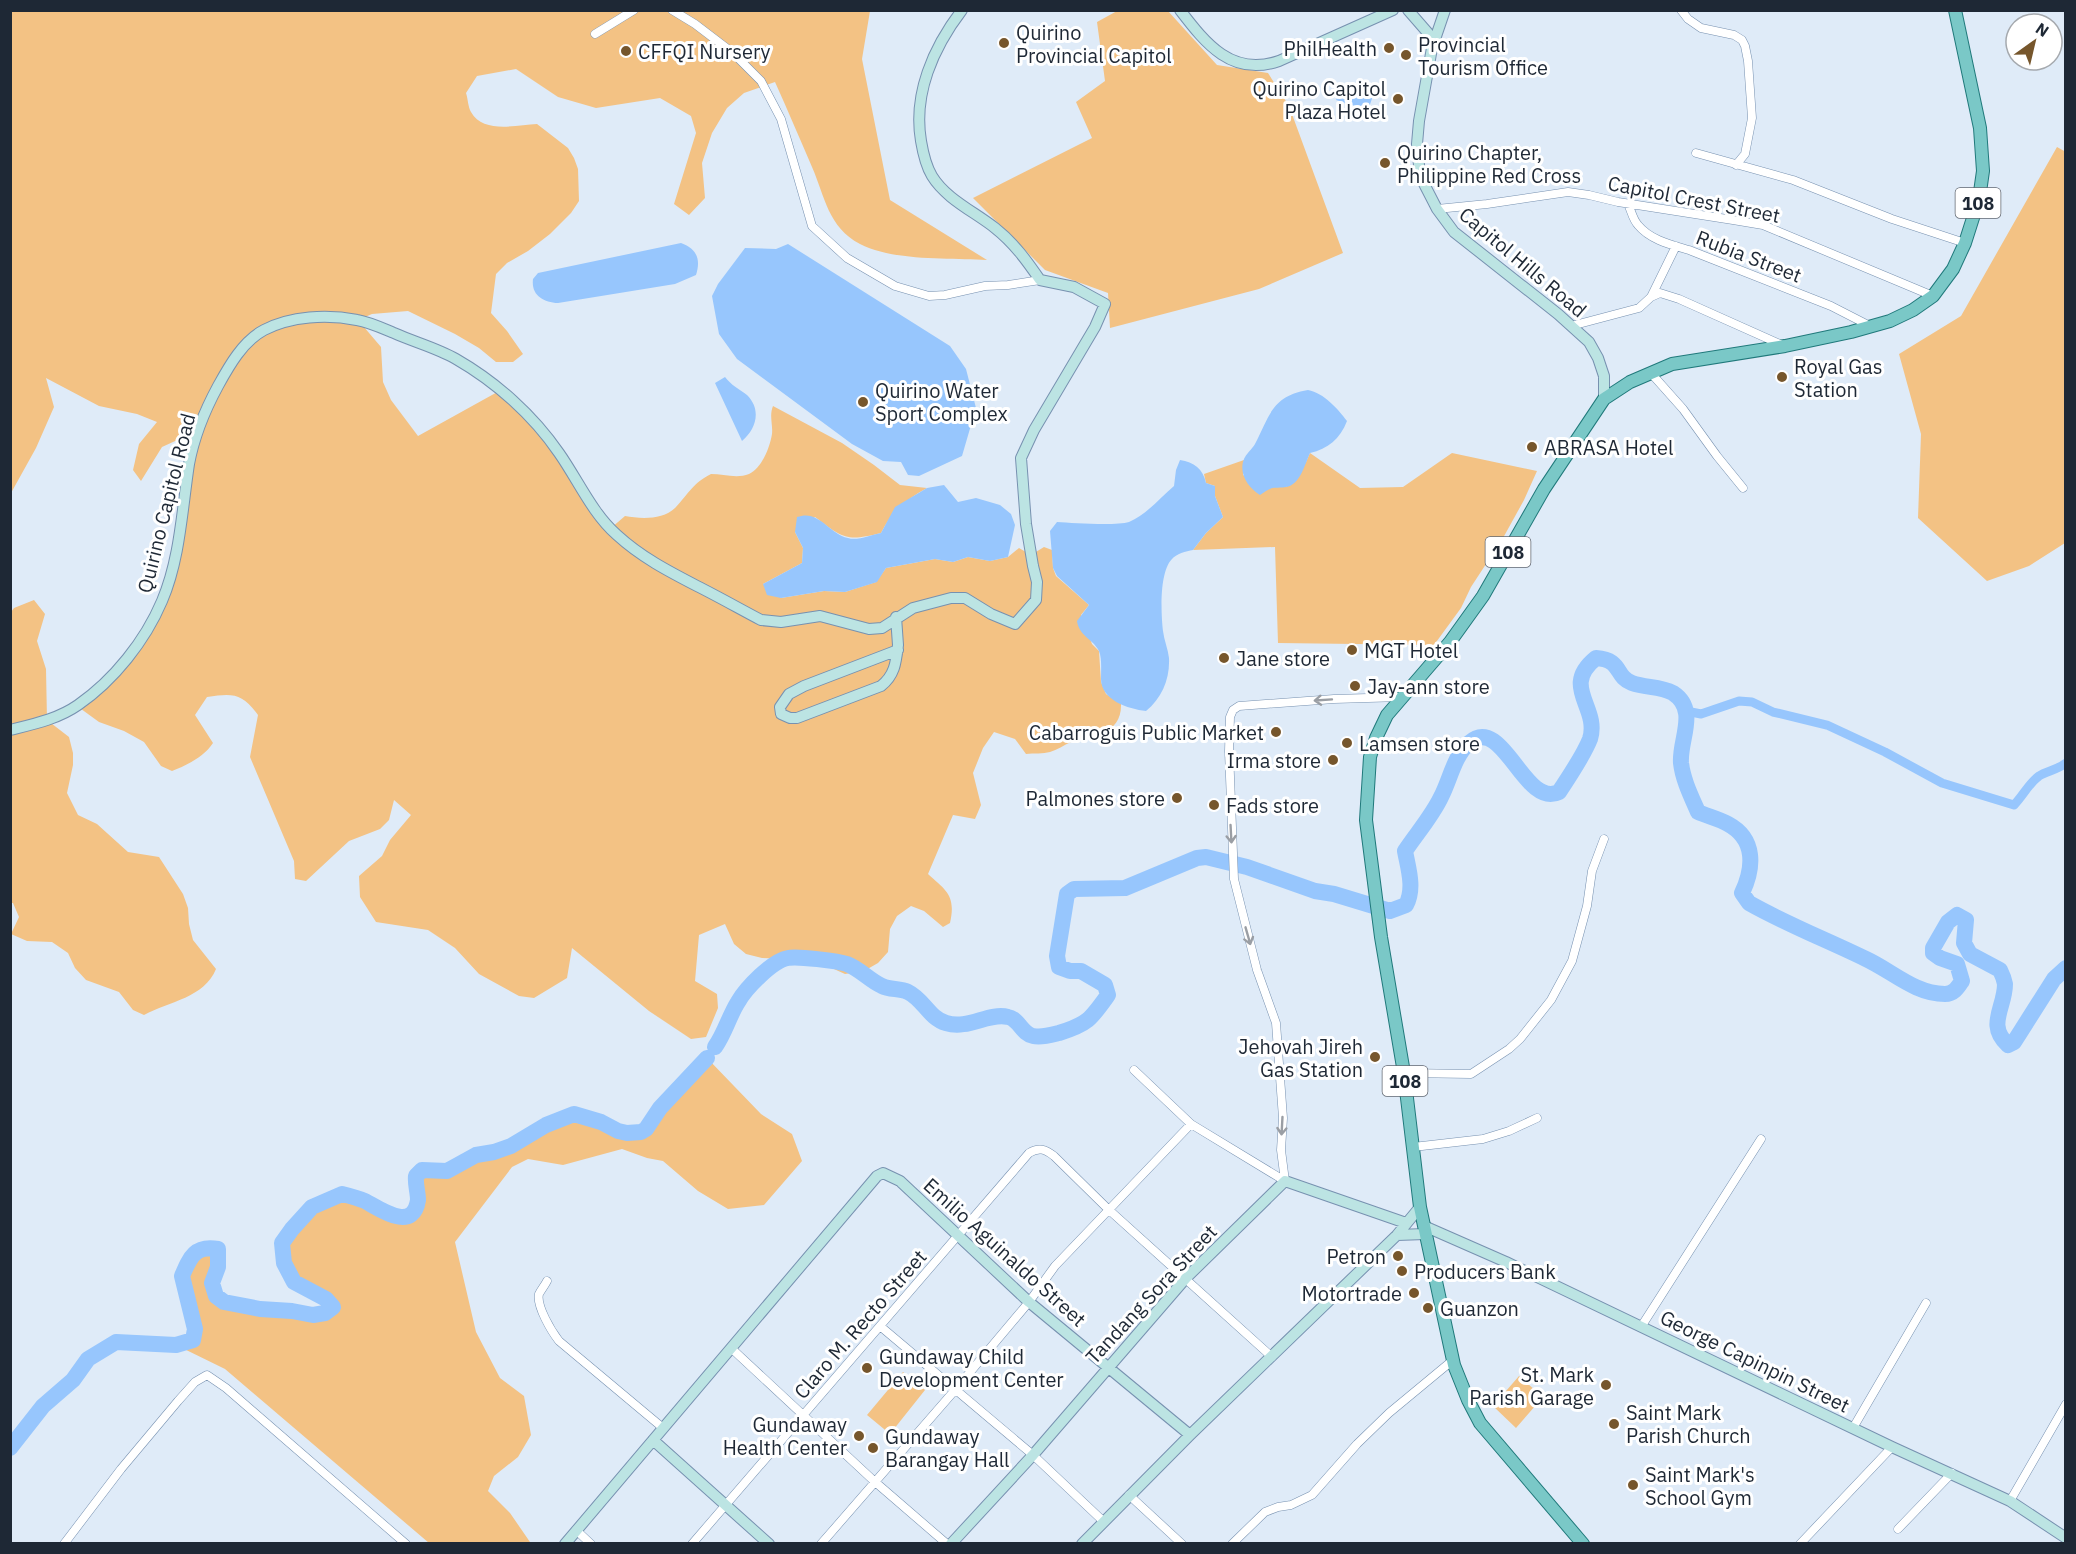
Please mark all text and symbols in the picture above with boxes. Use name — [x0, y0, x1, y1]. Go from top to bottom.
north arrow — [2004, 12, 2064, 72]
text: N — [2032, 18, 2053, 41]
place label: Quirino Provincial Capitol — [1016, 19, 1172, 69]
place label: Provincial Tourism Office — [1418, 31, 1548, 81]
place label: PhilHealth — [1284, 35, 1377, 62]
marker: Quirino Provincial Capitol — [997, 36, 1011, 50]
place label: CFFQI Nursery — [638, 38, 770, 65]
marker: PhilHealth — [1382, 41, 1396, 55]
marker: CFFQI Nursery — [619, 44, 633, 58]
marker: Provincial Tourism Office — [1399, 48, 1413, 62]
place label: Quirino Capitol Plaza Hotel — [1253, 75, 1386, 125]
marker: Quirino Capitol Plaza Hotel — [1391, 92, 1405, 106]
place label: Quirino Chapter, Philippine Red Cross — [1397, 139, 1581, 189]
marker: Quirino Chapter, Philippine Red Cross — [1378, 156, 1392, 170]
street label: Capitol Crest Street — [1606, 169, 1782, 229]
road number: 108 — [1956, 188, 2000, 218]
street label: Capitol Hills Road — [1454, 201, 1592, 323]
street label: Rubia Street — [1692, 224, 1806, 288]
place label: Royal Gas Station — [1794, 353, 1882, 403]
marker: Royal Gas Station — [1775, 370, 1789, 384]
place label: Quirino Water Sport Complex — [875, 377, 1008, 427]
marker: Quirino Water Sport Complex — [856, 395, 870, 409]
street label: Quirino Capitol Road — [131, 410, 201, 596]
place label: ABRASA Hotel — [1544, 434, 1673, 461]
marker: ABRASA Hotel — [1525, 440, 1539, 454]
road number: 108 — [1486, 537, 1530, 567]
place label: MGT Hotel — [1364, 637, 1458, 664]
marker: MGT Hotel — [1345, 643, 1359, 657]
place label: Jane store — [1236, 645, 1330, 672]
marker: Jane store — [1217, 651, 1231, 665]
place label: Jay-ann store — [1367, 673, 1490, 700]
marker: Jay-ann store — [1348, 679, 1362, 693]
one-way arrow — [1313, 695, 1333, 706]
place label: Cabarroguis Public Market — [1029, 719, 1264, 746]
marker: Cabarroguis Public Market — [1269, 725, 1283, 739]
place label: Lamsen store — [1359, 730, 1480, 757]
marker: Lamsen store — [1340, 736, 1354, 750]
place label: Irma store — [1227, 747, 1321, 774]
marker: Irma store — [1326, 753, 1340, 767]
place label: Palmones store — [1026, 785, 1165, 812]
marker: Palmones store — [1170, 791, 1184, 805]
place label: Fads store — [1226, 792, 1319, 819]
marker: Fads store — [1207, 798, 1221, 812]
one-way arrow — [1226, 824, 1237, 844]
one-way arrow — [1242, 926, 1254, 945]
place label: Jehovah Jireh Gas Station — [1238, 1033, 1363, 1083]
marker: Jehovah Jireh Gas Station — [1368, 1050, 1382, 1064]
road number: 108 — [1382, 1066, 1428, 1096]
one-way arrow — [1276, 1116, 1287, 1136]
street label: Emilio Aguinaldo Street — [918, 1172, 1092, 1332]
street label: Tandang Sora Street — [1079, 1218, 1223, 1370]
place label: Petron — [1326, 1243, 1386, 1270]
street label: Claro M. Recto Street — [788, 1244, 932, 1404]
marker: Petron — [1391, 1249, 1405, 1263]
place label: Producers Bank — [1414, 1258, 1556, 1285]
marker: Producers Bank — [1395, 1264, 1409, 1278]
place label: Motortrade — [1301, 1280, 1402, 1307]
marker: Motortrade — [1407, 1286, 1421, 1300]
place label: Guanzon — [1440, 1295, 1519, 1322]
marker: Guanzon — [1421, 1301, 1435, 1315]
street label: George Capinpin Street — [1656, 1303, 1854, 1419]
place label: Gundaway Child Development Center — [879, 1343, 1064, 1393]
marker: Gundaway Child Development Center — [860, 1361, 874, 1375]
place label: St. Mark Parish Garage — [1469, 1361, 1594, 1411]
marker: St. Mark Parish Garage — [1599, 1378, 1613, 1392]
place label: Saint Mark Parish Church — [1626, 1399, 1751, 1449]
place label: Gundaway Health Center — [723, 1411, 847, 1461]
marker: Saint Mark Parish Church — [1607, 1417, 1621, 1431]
place label: Gundaway Barangay Hall — [885, 1423, 1009, 1473]
marker: Gundaway Health Center — [852, 1429, 866, 1443]
marker: Gundaway Barangay Hall — [866, 1441, 880, 1455]
place label: Saint Mark's School Gym — [1645, 1461, 1755, 1511]
marker: Saint Mark's School Gym — [1626, 1478, 1640, 1492]

